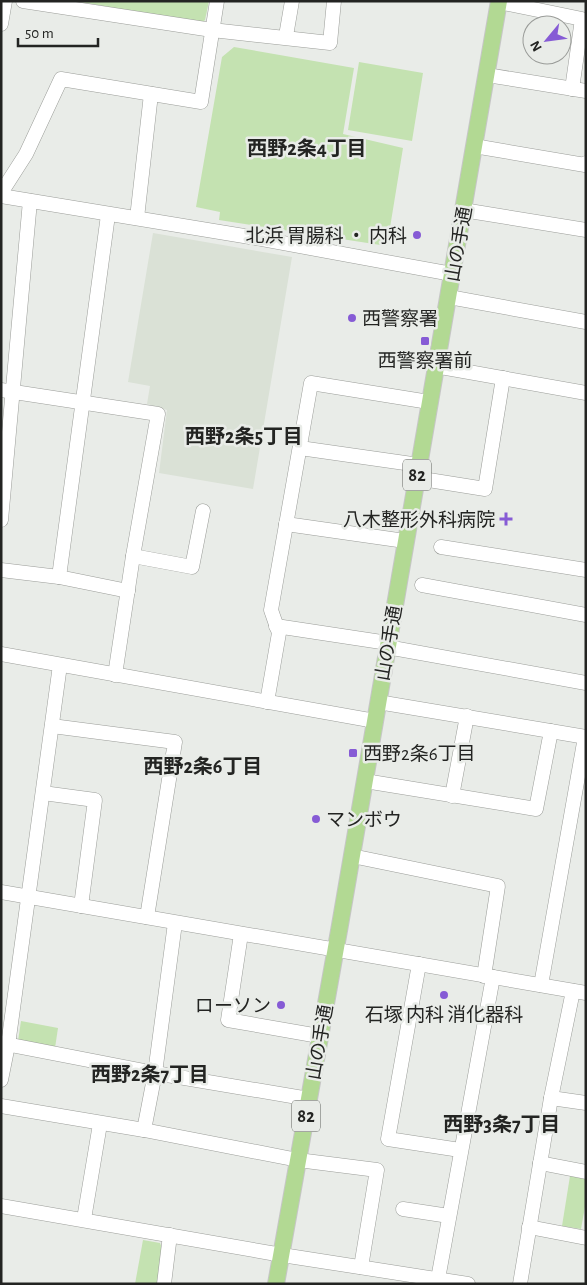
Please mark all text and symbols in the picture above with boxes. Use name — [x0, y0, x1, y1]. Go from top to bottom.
scale bar — [18, 15, 98, 47]
north arrow — [522, 15, 572, 65]
text: 50 m — [25, 26, 54, 41]
text: N — [528, 38, 545, 53]
district label: 西野2条4丁目 — [247, 138, 367, 159]
street label: 山の手通 — [443, 205, 475, 283]
place label: 北浜 胃腸科 ・ 内科 — [246, 225, 407, 246]
marker: 北浜 胃腸科 ・ 内科 — [411, 229, 423, 241]
place label: 西警察署 — [362, 308, 438, 329]
marker: 西警察署 — [346, 312, 358, 324]
marker: 西警察署前 — [419, 335, 431, 347]
place label: 西警察署前 — [377, 350, 473, 371]
district label: 西野2条5丁目 — [185, 426, 303, 447]
road number: 82 — [403, 460, 431, 490]
place label: 八木整形外科病院 — [343, 509, 495, 530]
marker: 八木整形外科病院 — [499, 512, 513, 526]
street label: 山の手通 — [373, 604, 405, 682]
place label: 西野2条6丁目 — [363, 744, 476, 764]
marker: 西野2条6丁目 — [347, 747, 359, 759]
district label: 西野2条6丁目 — [143, 756, 263, 777]
place label: マンボウ — [326, 810, 402, 830]
marker: マンボウ — [310, 813, 322, 825]
marker: 石塚 内科 消化器科 — [438, 989, 450, 1001]
place label: ローソン — [195, 997, 271, 1016]
marker: ローソン — [275, 999, 287, 1011]
street label: 山の手通 — [304, 1003, 336, 1081]
place label: 石塚 内科 消化器科 — [365, 1004, 523, 1025]
district label: 西野2条7丁目 — [91, 1064, 209, 1085]
road number: 82 — [292, 1100, 320, 1132]
district label: 西野3条7丁目 — [443, 1114, 561, 1135]

